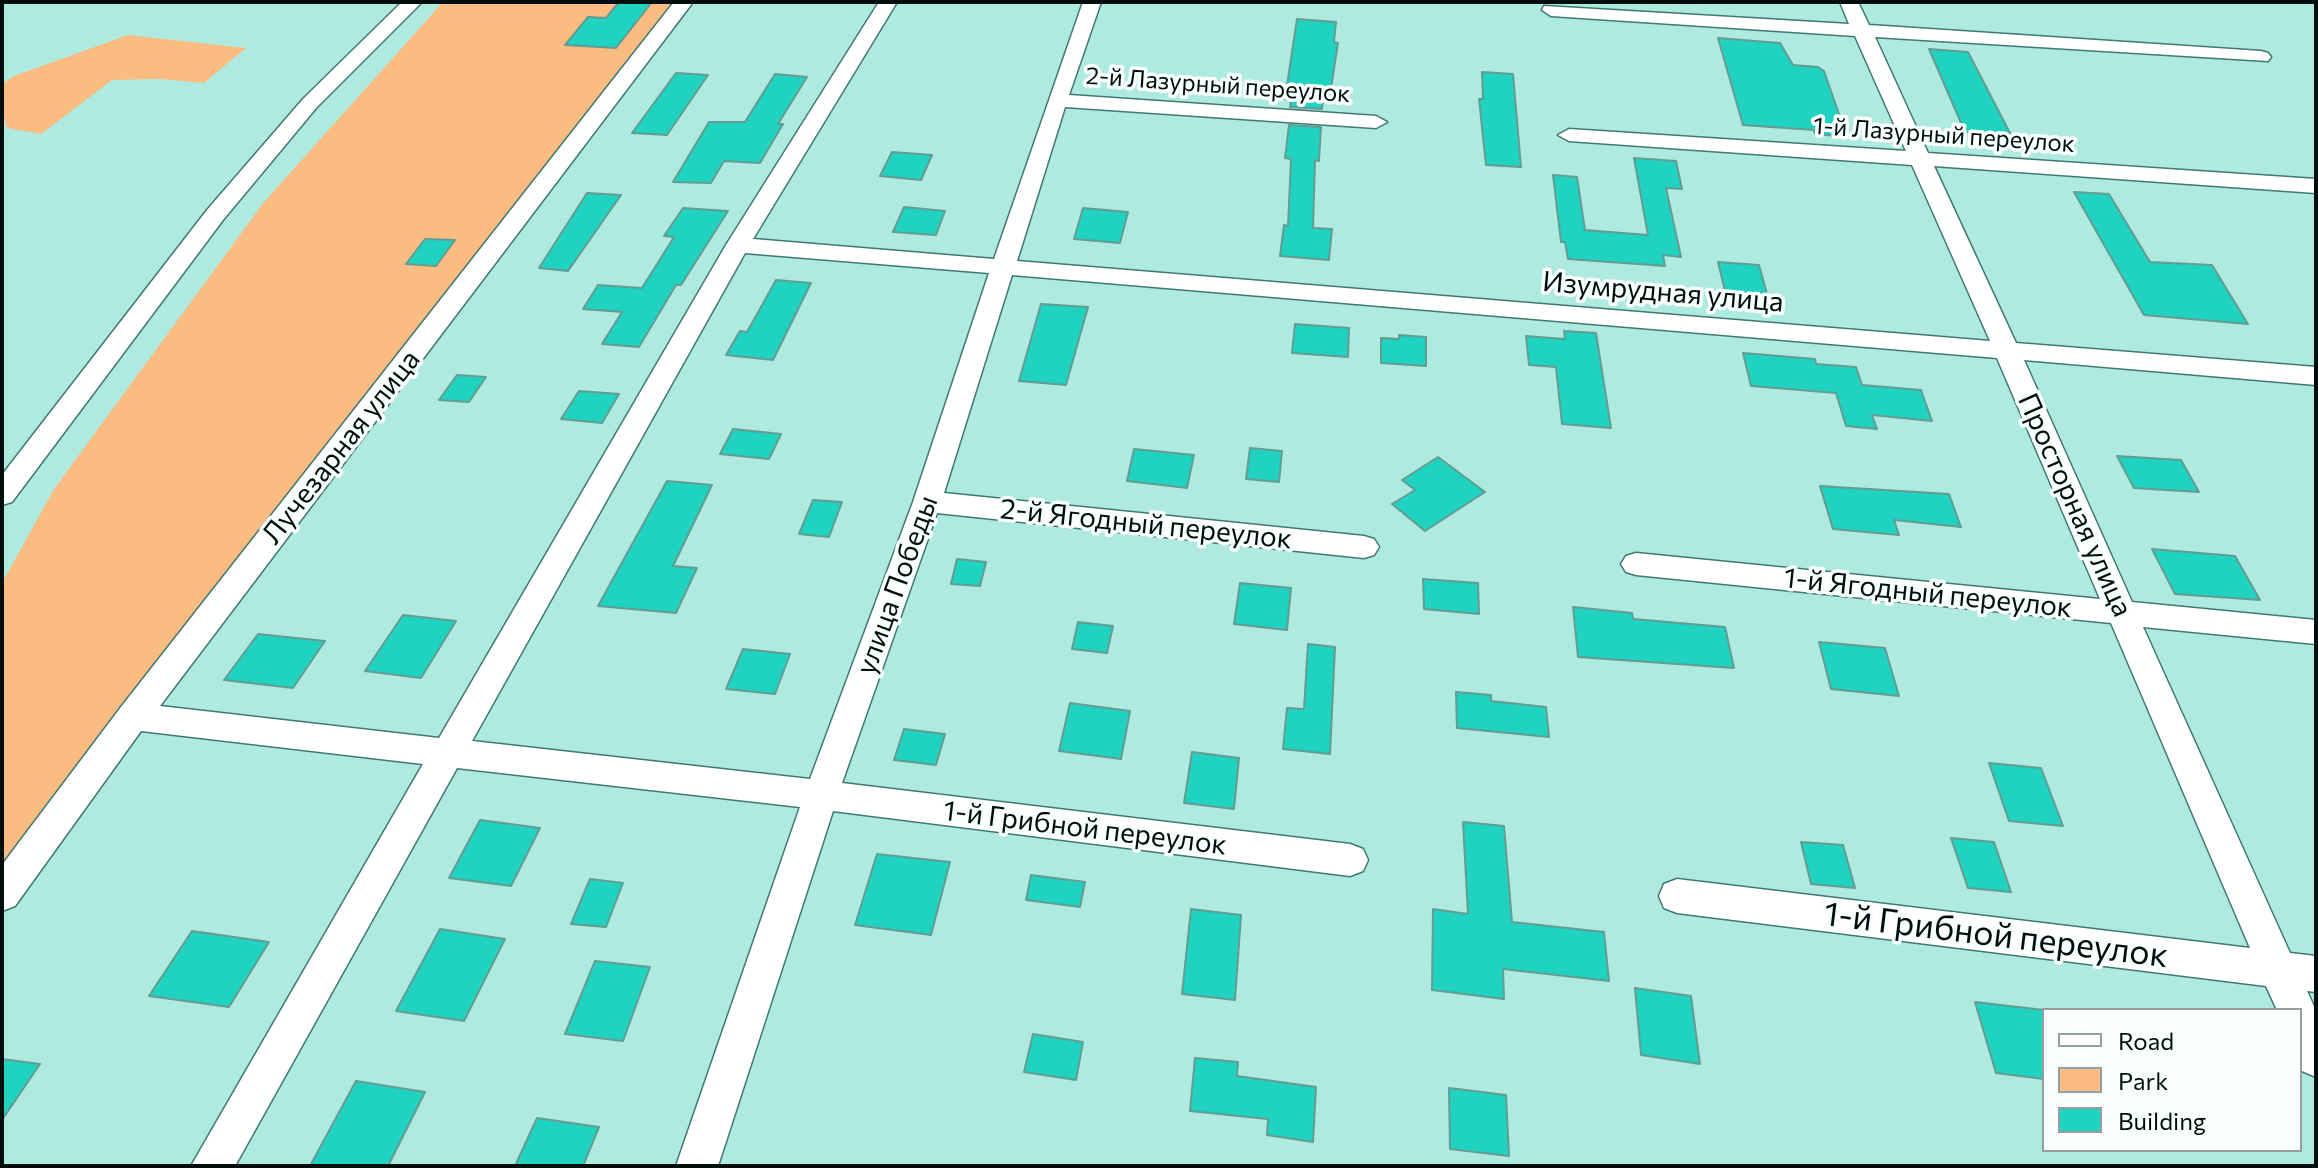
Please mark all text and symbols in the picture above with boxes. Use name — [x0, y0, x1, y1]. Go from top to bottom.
street label: 2-й Лазурный переулок — [1085, 61, 1351, 109]
street label: 1-й Лазурный переулок — [1812, 111, 2076, 159]
street label: Изумрудная улица — [1541, 265, 1785, 319]
street label: Лучезарная улица — [255, 343, 427, 551]
street label: Просторная улица — [2011, 388, 2139, 622]
street label: улица Победы — [849, 491, 945, 679]
street label: 2-й Ягодный переулок — [998, 492, 1294, 556]
street label: 1-й Ягодный переулок — [1782, 561, 2074, 625]
street label: 1-й Грибной переулок — [941, 794, 1229, 862]
street label: 1-й Грибной переулок — [1822, 894, 2170, 976]
legend — [2042, 1008, 2302, 1152]
text: Road — [2118, 1026, 2174, 1055]
text: Park — [2118, 1066, 2168, 1095]
text: Building — [2118, 1106, 2206, 1135]

